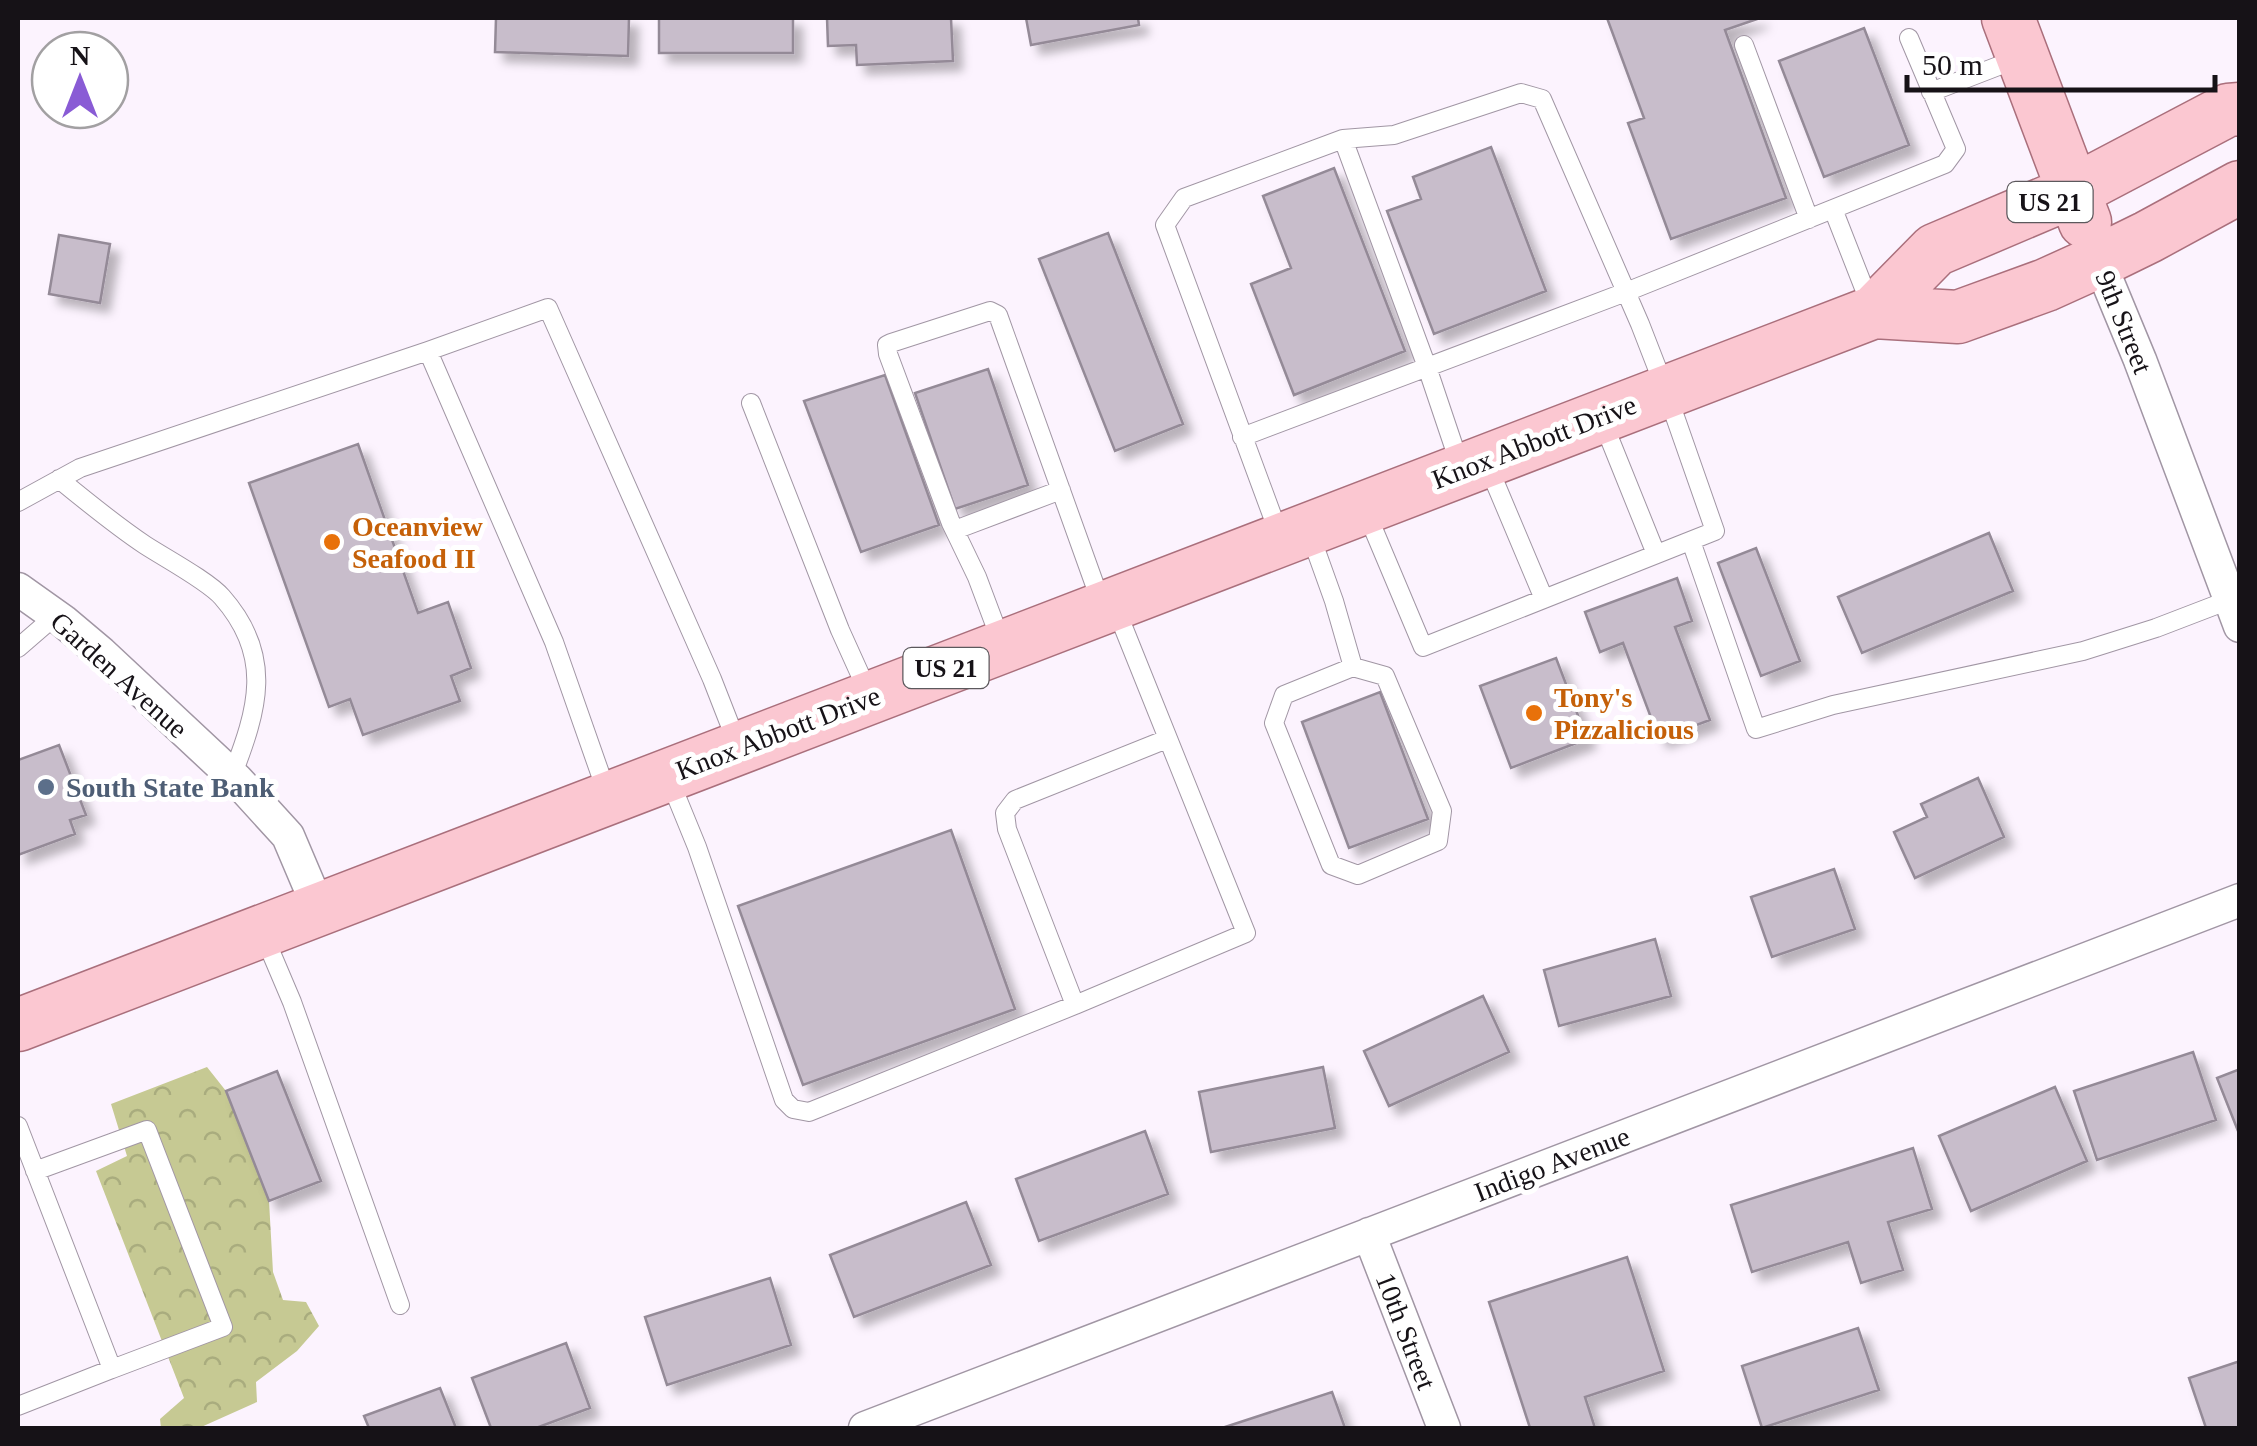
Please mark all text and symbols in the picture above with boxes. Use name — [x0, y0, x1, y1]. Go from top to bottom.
north arrow — [30, 30, 130, 130]
scale bar — [1907, 30, 2214, 92]
text: N — [70, 40, 90, 71]
text: 50 m — [1922, 48, 1983, 81]
road number: US 21 — [2008, 182, 2092, 222]
street label: 9th Street — [2089, 266, 2159, 378]
street label: Knox Abbott Drive — [1428, 389, 1640, 495]
place label: Oceanview Seafood II — [352, 511, 483, 574]
marker: Oceanview Seafood II — [321, 531, 343, 553]
street label: Garden Avenue — [44, 606, 194, 744]
road number: US 21 — [904, 648, 988, 688]
street label: Knox Abbott Drive — [672, 680, 884, 786]
place label: Tony's Pizzalicious — [1554, 682, 1694, 745]
marker: Tony's Pizzalicious — [1523, 702, 1545, 724]
place label: South State Bank — [66, 772, 275, 803]
marker: South State Bank — [35, 776, 57, 798]
street label: Indigo Avenue — [1470, 1120, 1634, 1208]
street label: 10th Street — [1370, 1268, 1442, 1394]

